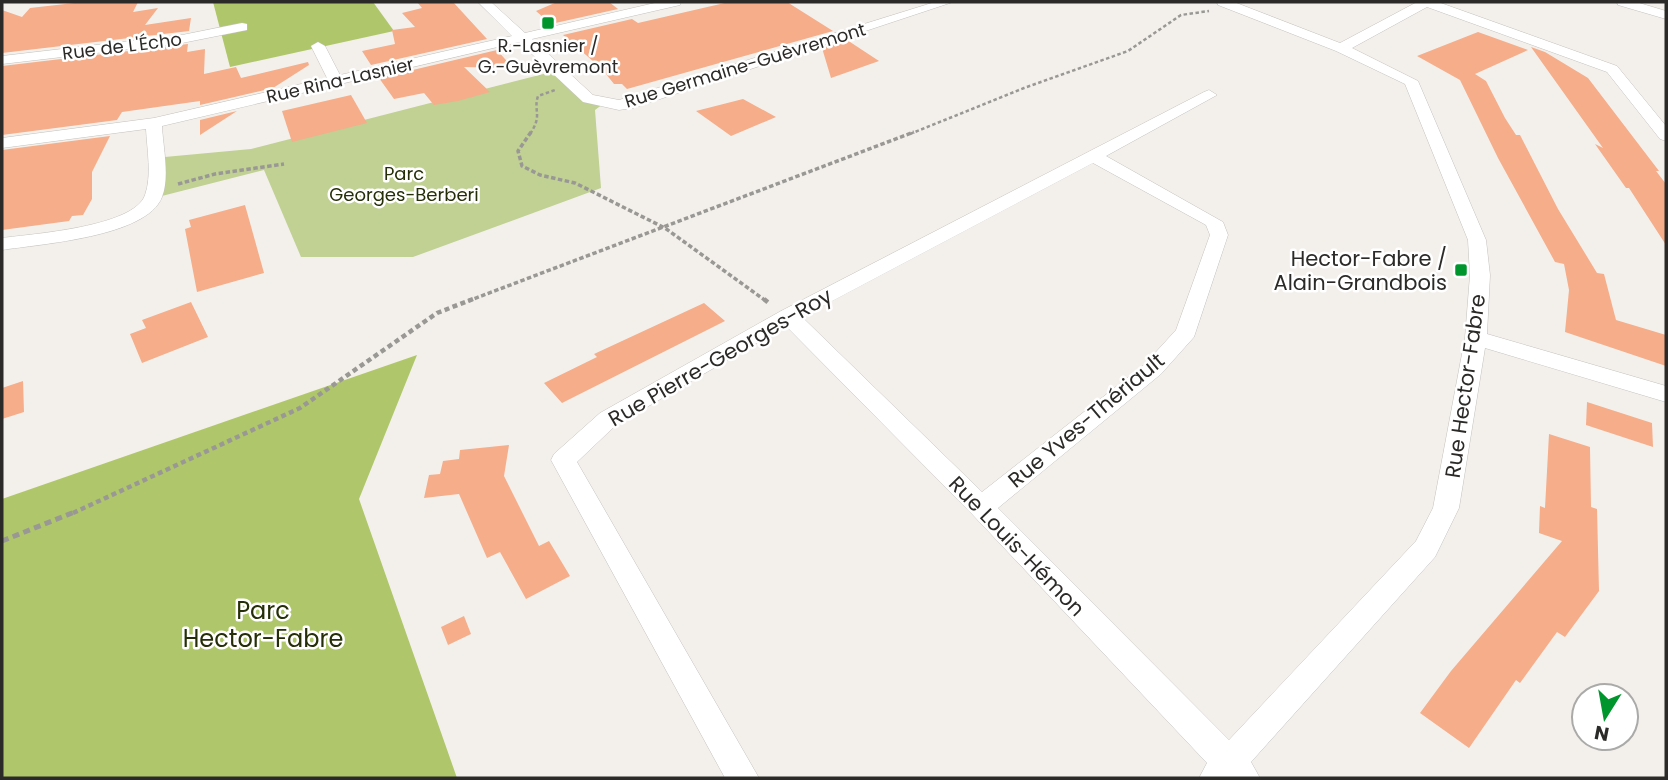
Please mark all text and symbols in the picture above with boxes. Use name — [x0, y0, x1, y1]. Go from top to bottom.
marker: R.-Lasnier / G.-Guèvremont — [540, 15, 556, 31]
street label: Rue Germaine-Guèvremont — [621, 16, 869, 114]
street label: Rue de L'Écho — [61, 26, 183, 66]
place label: R.-Lasnier / G.-Guèvremont — [478, 33, 618, 79]
street label: Rue Rina-Lasnier — [264, 51, 416, 109]
park label: Parc Georges-Berberi — [329, 161, 479, 207]
place label: Hector-Fabre / Alain-Grandbois — [1274, 244, 1447, 297]
marker: Hector-Fabre / Alain-Grandbois — [1453, 262, 1469, 278]
street label: Rue Pierre-Georges-Roy — [603, 281, 837, 433]
street label: Rue Hector-Fabre — [1438, 292, 1492, 480]
street label: Rue Yves-Thériault — [1002, 346, 1170, 494]
street label: Rue Louis-Hémon — [942, 470, 1092, 622]
park label: Parc Hector-Fabre — [183, 594, 343, 655]
north arrow — [1570, 682, 1640, 752]
text: N — [1592, 719, 1611, 748]

